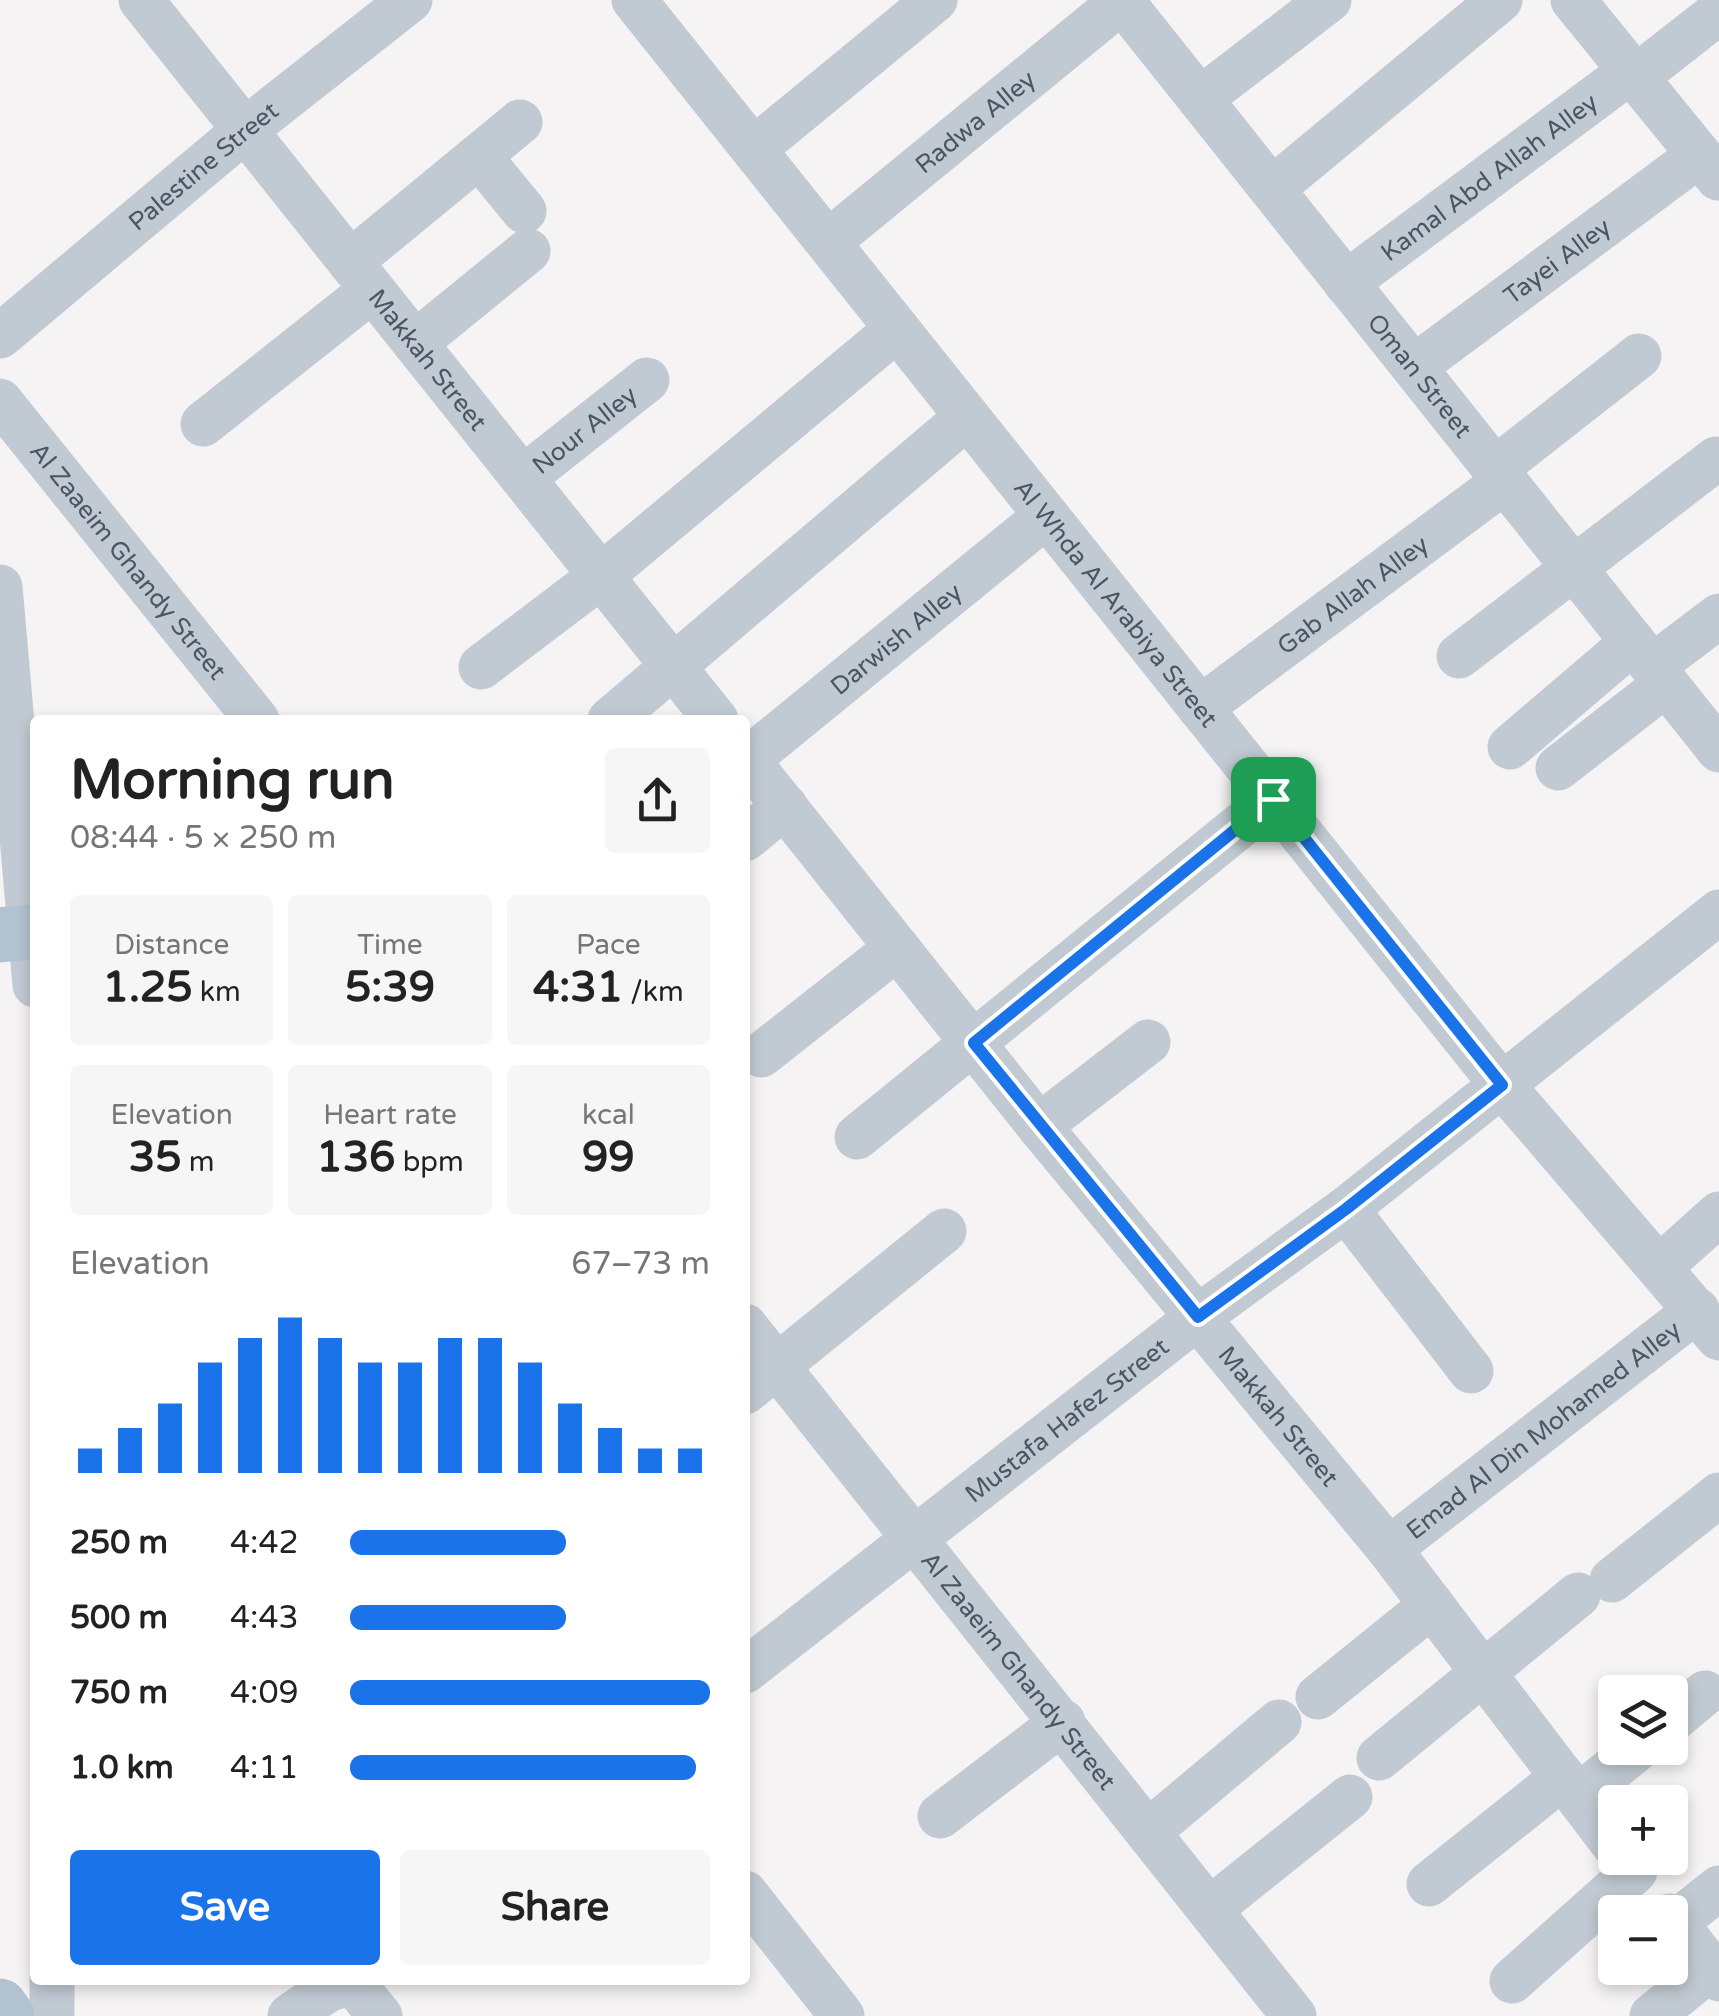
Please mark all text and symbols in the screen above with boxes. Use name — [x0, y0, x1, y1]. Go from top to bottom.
street label: Radwa Alley — [909, 64, 1042, 180]
street label: Kamal Abd Allah Alley — [1375, 87, 1604, 268]
street label: Palestine Street — [123, 95, 285, 237]
street label: Tayei Alley — [1498, 212, 1617, 311]
street label: Makkah Street — [362, 283, 493, 437]
street label: Oman Street — [1361, 308, 1478, 444]
street label: Nour Alley — [527, 380, 643, 481]
street label: Al Zaaeim Ghandy Street — [23, 437, 233, 686]
street label: Al Whda Al Arabiya Street — [1007, 473, 1224, 734]
street label: Gab Allah Alley — [1272, 529, 1434, 661]
street label: Darwish Alley — [825, 577, 968, 702]
text: Morning run — [70, 748, 395, 814]
button: share — [605, 748, 710, 853]
pin — [1231, 757, 1316, 842]
icon: arrive — [1246, 772, 1301, 827]
text: 08:44 · 5 × 250 m — [70, 819, 336, 857]
text: Distance — [114, 928, 229, 962]
text: Time — [357, 928, 423, 962]
text: Pace — [576, 928, 641, 962]
text: 1.25 — [103, 962, 193, 1013]
text: 5:39 — [345, 962, 435, 1013]
text: 4:31 — [533, 962, 623, 1013]
text: km — [193, 975, 241, 1009]
text: /km — [623, 975, 684, 1009]
text: Elevation — [110, 1098, 233, 1132]
text: Heart rate — [323, 1098, 457, 1132]
text: kcal — [582, 1098, 635, 1132]
text: 35 — [129, 1132, 182, 1183]
text: 136 — [316, 1132, 395, 1183]
text: 99 — [582, 1132, 635, 1183]
text: m — [182, 1145, 215, 1179]
text: bpm — [395, 1145, 464, 1179]
text: Elevation — [70, 1245, 210, 1283]
text: 67–73 m — [571, 1245, 710, 1283]
street label: Emad Al Din Mohamed Alley — [1401, 1314, 1687, 1546]
street label: Mustafa Hafez Street — [959, 1331, 1175, 1509]
street label: Makkah Street — [1211, 1340, 1345, 1493]
text: 250 m — [70, 1524, 168, 1562]
text: 4:42 — [230, 1524, 299, 1562]
street label: Al Zaaeim Ghandy Street — [914, 1546, 1122, 1796]
text: 500 m — [70, 1599, 168, 1637]
text: 4:43 — [230, 1599, 299, 1637]
text: 750 m — [70, 1674, 168, 1712]
text: 4:09 — [230, 1674, 299, 1712]
map controls — [1598, 1675, 1688, 1985]
button: layers — [1598, 1675, 1688, 1765]
text: 1.0 km — [70, 1749, 174, 1787]
text: 4:11 — [230, 1749, 299, 1787]
button: + — [1598, 1785, 1688, 1875]
button: Save — [70, 1850, 380, 1965]
button: Share — [400, 1850, 710, 1965]
button: − — [1598, 1895, 1688, 1985]

